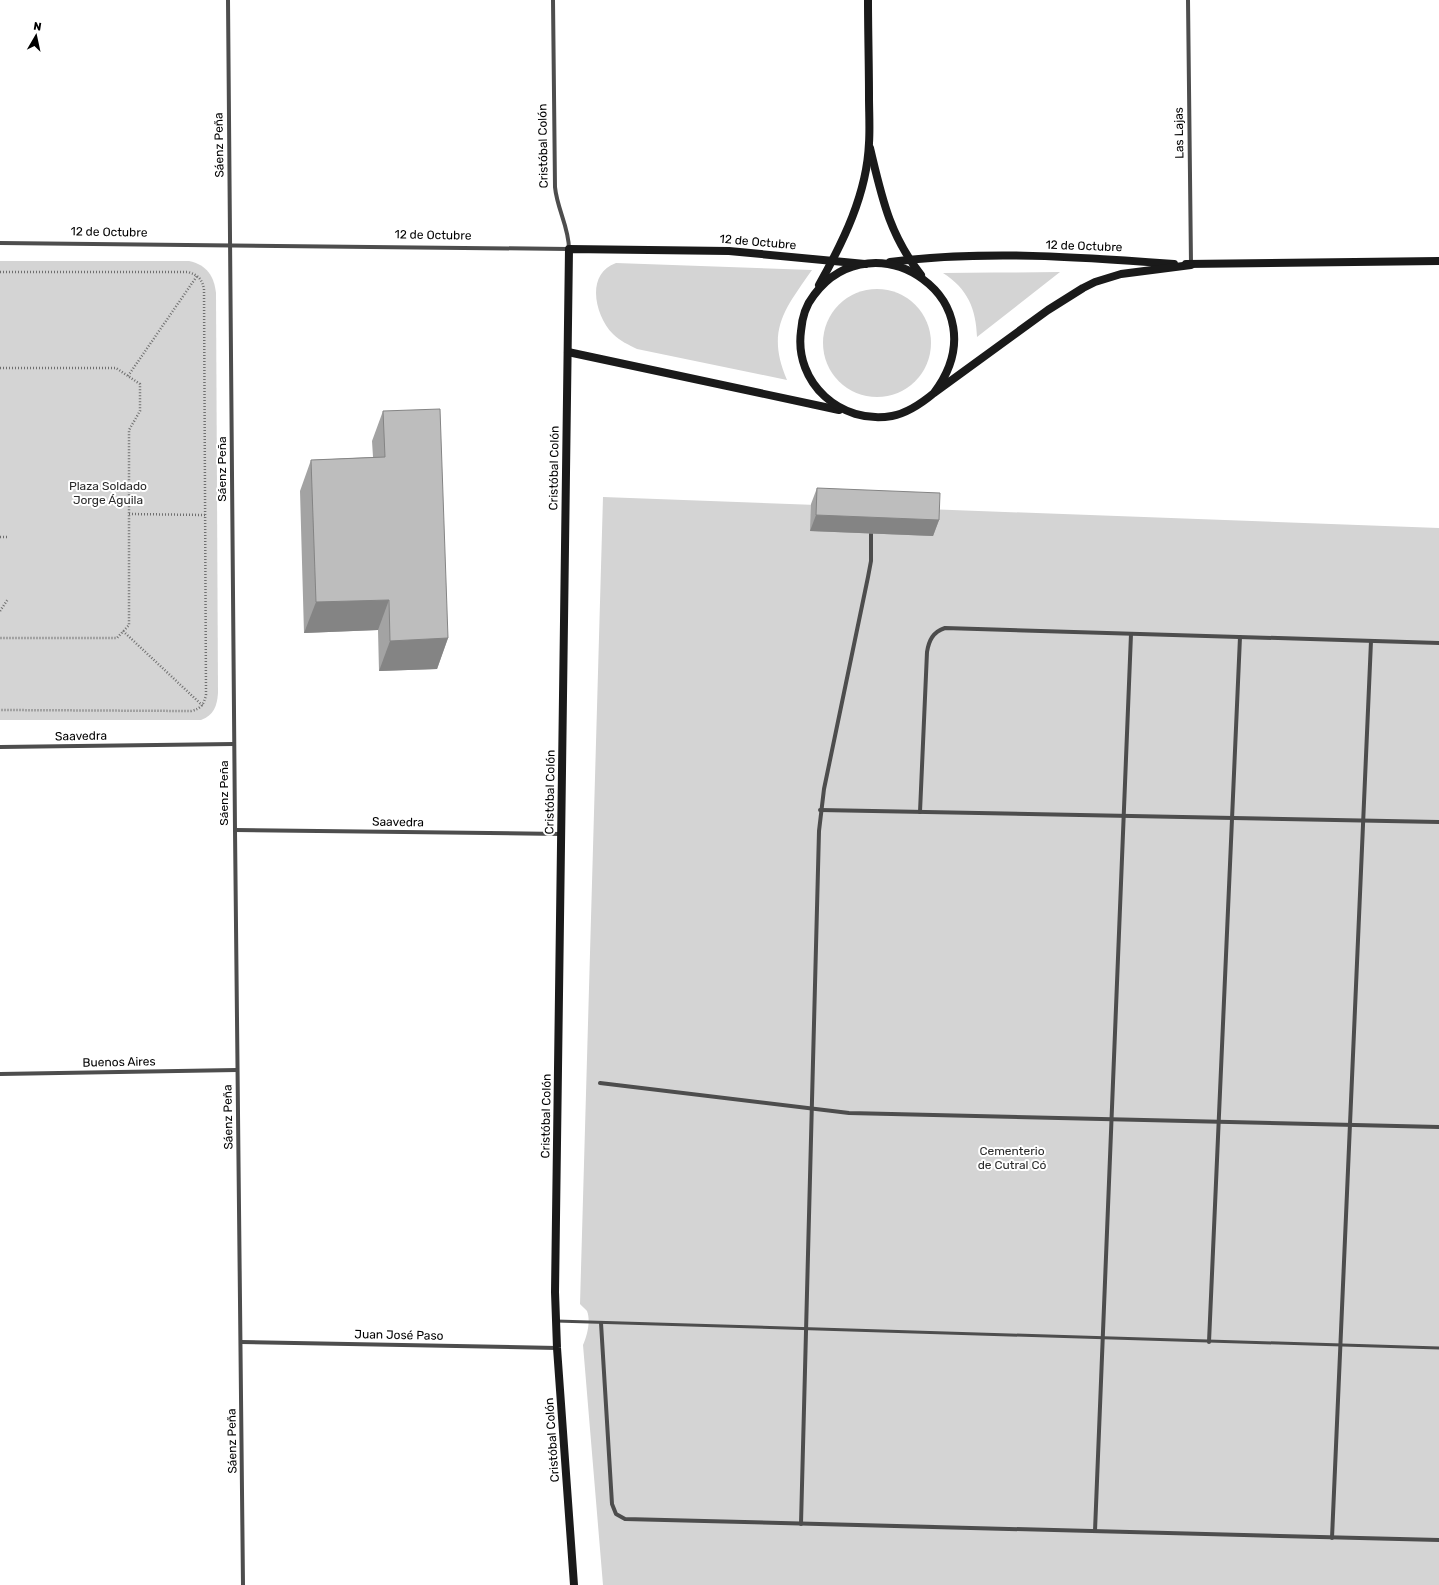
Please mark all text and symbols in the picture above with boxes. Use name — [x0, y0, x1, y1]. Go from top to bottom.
north arrow — [16, 16, 56, 56]
text: N — [33, 20, 42, 34]
street label: Cristóbal Colón — [535, 104, 551, 188]
street label: Las Lajas — [1172, 107, 1186, 159]
street label: Sáenz Peña — [211, 112, 227, 178]
street label: 12 de Octubre — [70, 224, 148, 240]
street label: 12 de Octubre — [394, 227, 472, 243]
street label: 12 de Octubre — [719, 232, 797, 252]
street label: 12 de Octubre — [1045, 238, 1123, 254]
street label: Cristóbal Colón — [546, 426, 562, 510]
street label: Sáenz Peña — [215, 436, 229, 502]
park label: Plaza Soldado Jorge Águila — [69, 479, 147, 507]
street label: Saavedra — [55, 729, 107, 743]
street label: Cristóbal Colón — [542, 750, 558, 834]
street label: Sáenz Peña — [217, 760, 231, 826]
street label: Saavedra — [372, 815, 424, 829]
street label: Buenos Aires — [82, 1054, 156, 1070]
street label: Cristóbal Colón — [538, 1074, 554, 1158]
street label: Sáenz Peña — [220, 1084, 236, 1150]
park label: Cementerio de Cutral Có — [978, 1144, 1046, 1172]
street label: Juan José Paso — [354, 1327, 444, 1343]
street label: Cristóbal Colón — [542, 1397, 562, 1483]
street label: Sáenz Peña — [224, 1408, 240, 1474]

